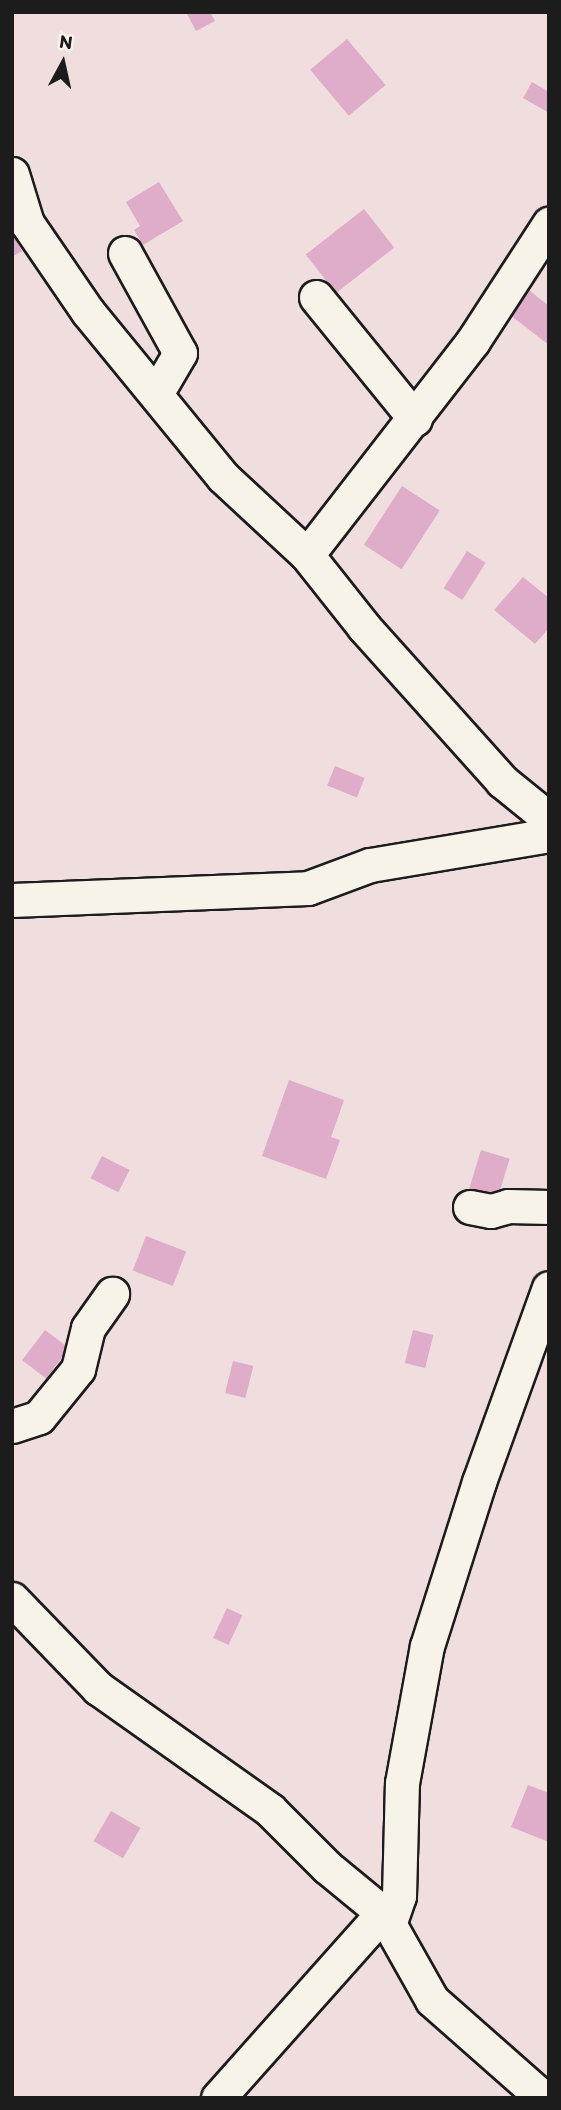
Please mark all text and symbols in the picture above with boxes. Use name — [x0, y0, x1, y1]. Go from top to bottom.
north arrow — [28, 28, 98, 98]
text: N — [58, 29, 74, 54]

